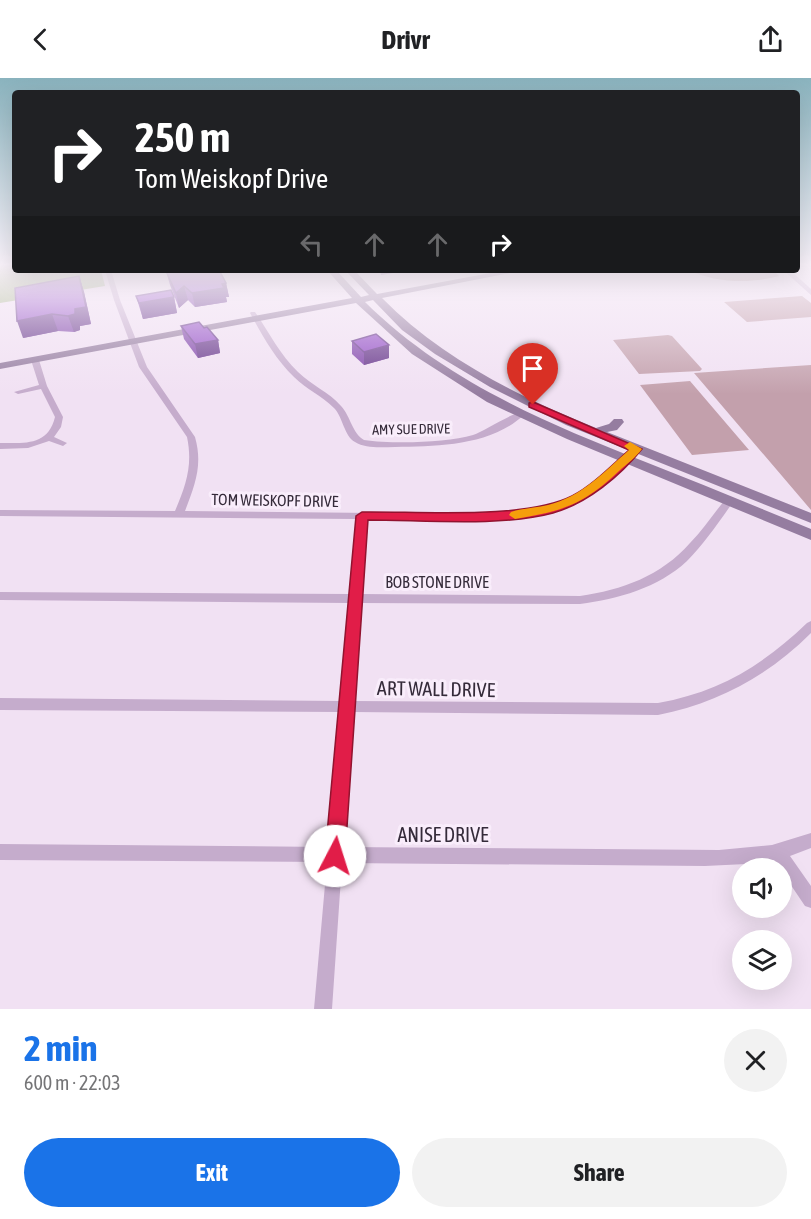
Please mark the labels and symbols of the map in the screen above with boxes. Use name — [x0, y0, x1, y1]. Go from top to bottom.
pin — [507, 343, 558, 405]
street label: AMY SUE DRIVE — [372, 420, 450, 438]
street label: TOM WEISKOPF DRIVE — [211, 490, 339, 510]
street label: BOB STONE DRIVE — [385, 573, 489, 591]
street label: ART WALL DRIVE — [377, 676, 496, 701]
street label: ANISE DRIVE — [398, 823, 489, 846]
position arrow — [303, 824, 367, 888]

